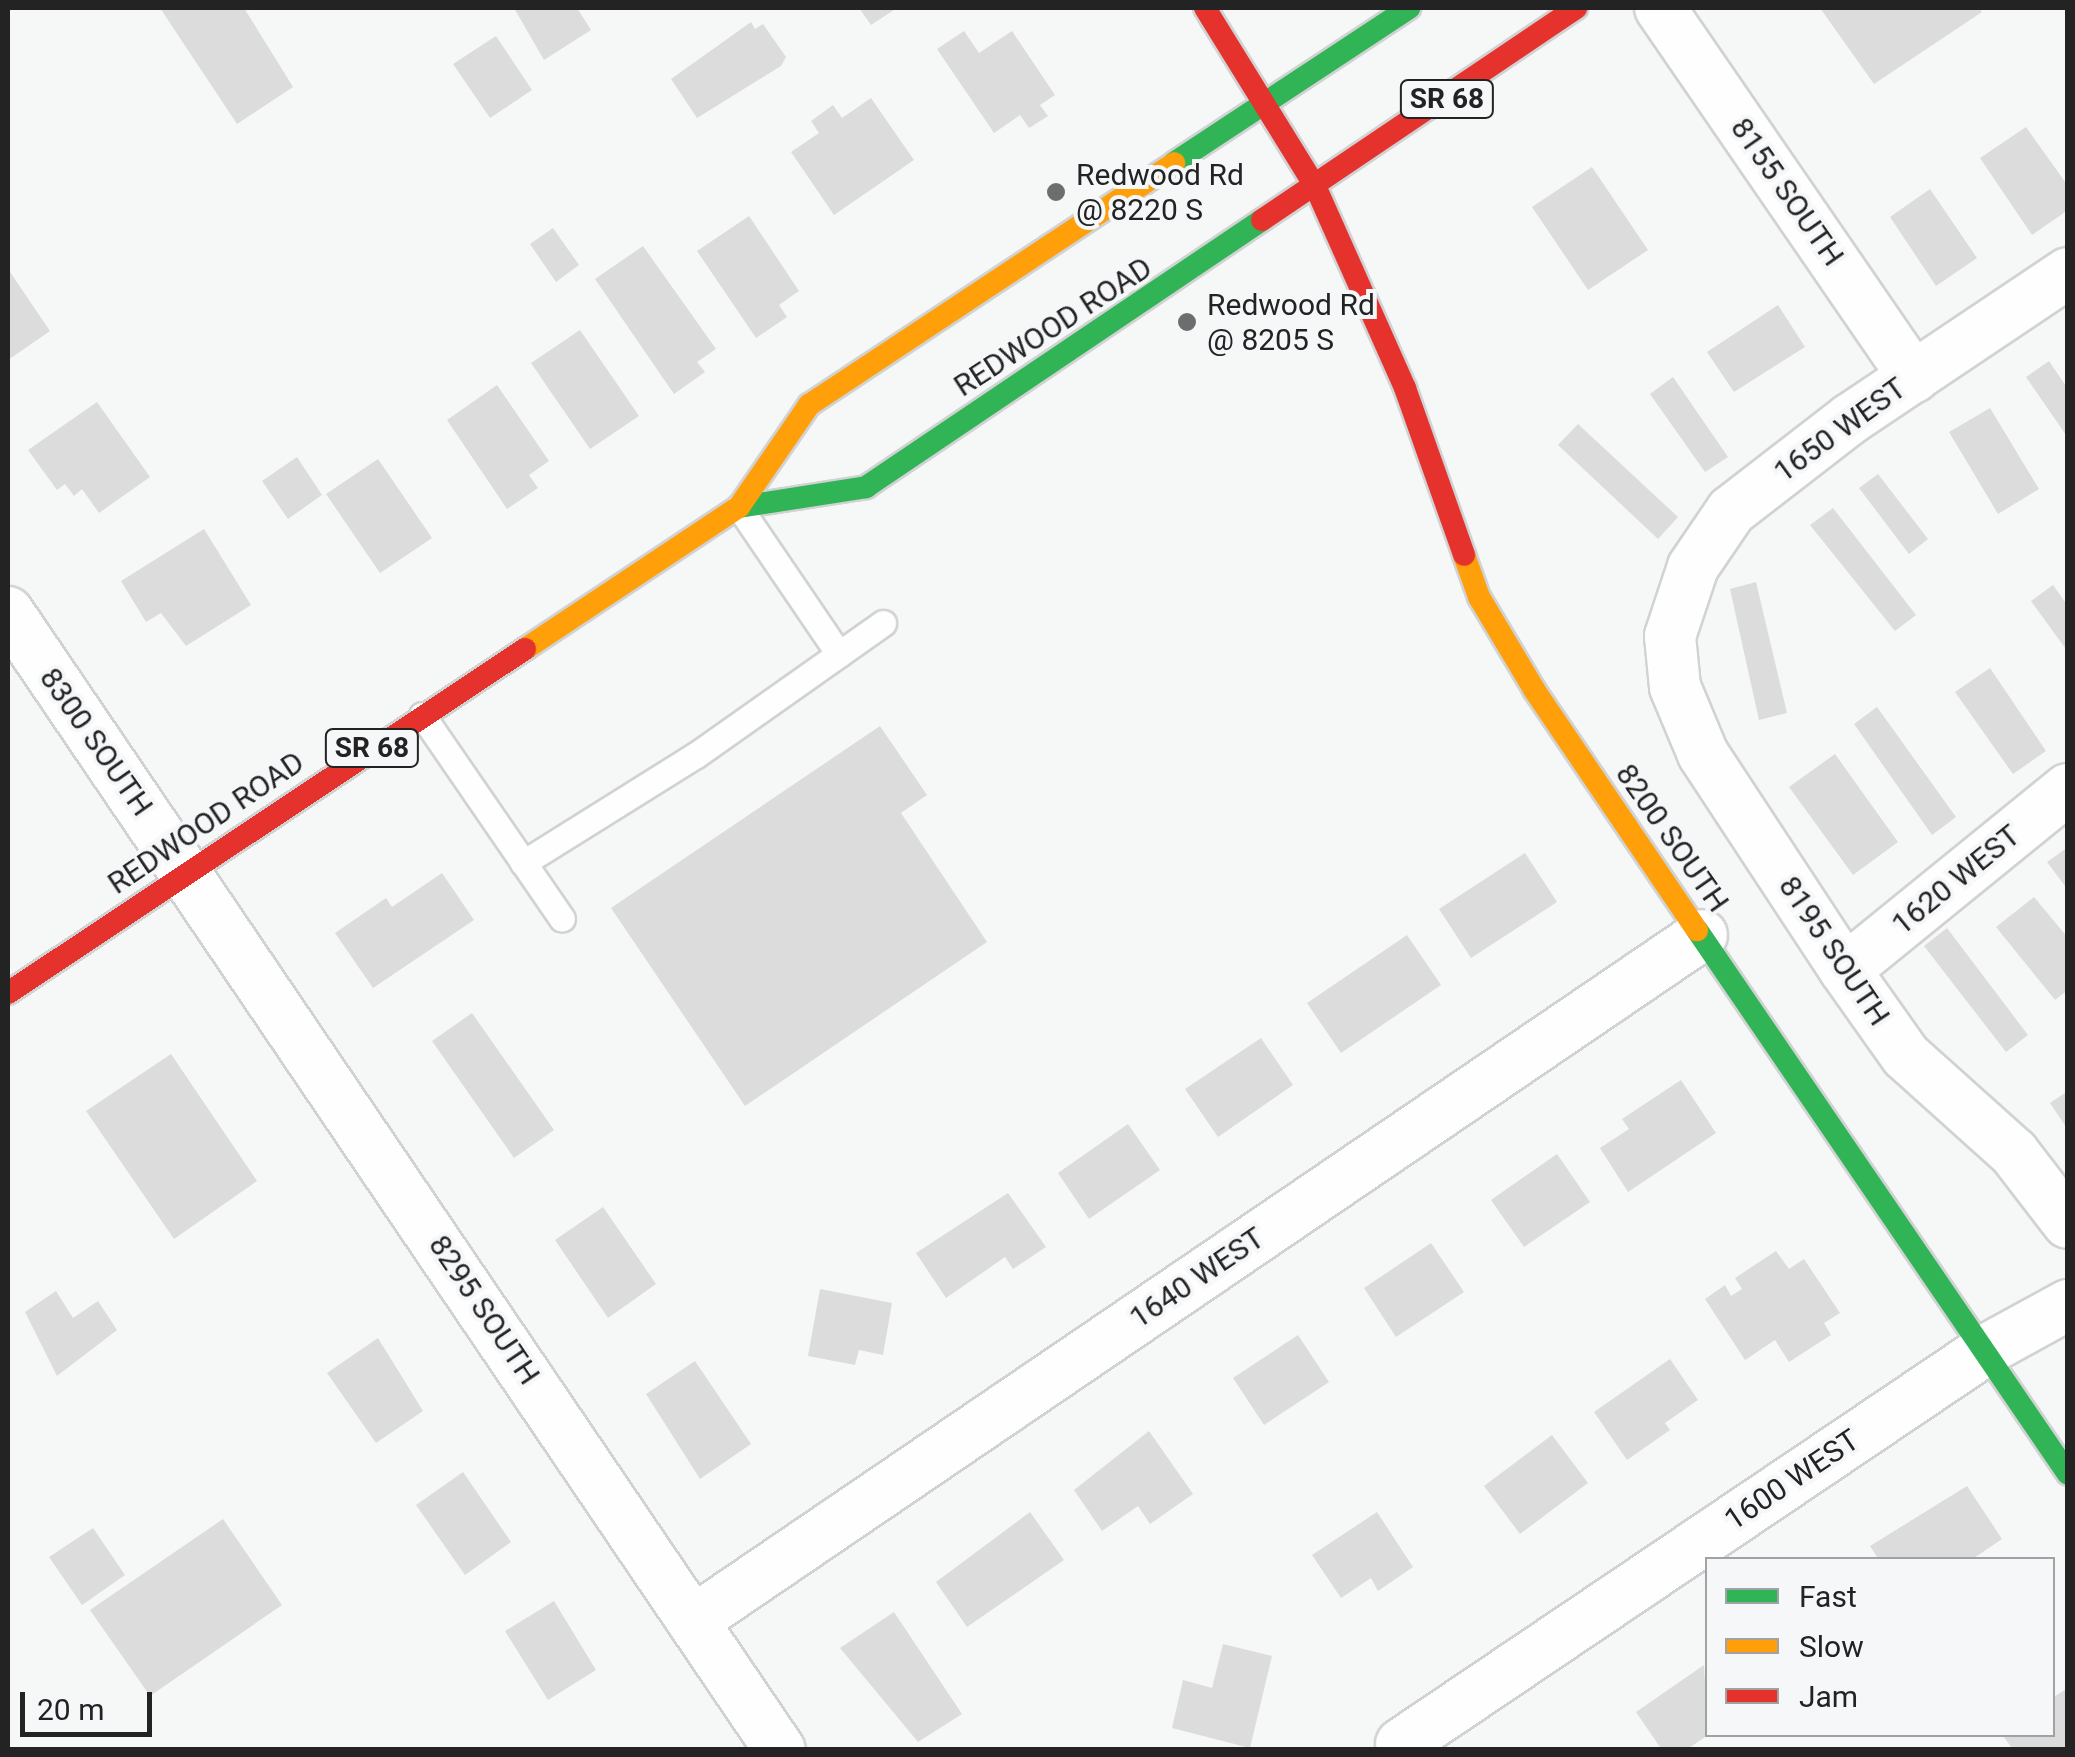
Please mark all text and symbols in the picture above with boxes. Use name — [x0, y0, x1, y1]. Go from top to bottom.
road number: SR 68 — [1400, 76, 1494, 122]
street label: 8155 SOUTH — [1723, 111, 1851, 273]
place label: Redwood Rd @ 8220 S — [1076, 157, 1244, 228]
marker: Redwood Rd @ 8220 S — [1045, 181, 1067, 203]
street label: REDWOOD ROAD — [947, 250, 1159, 404]
place label: Redwood Rd @ 8205 S — [1207, 287, 1375, 358]
marker: Redwood Rd @ 8205 S — [1176, 311, 1198, 333]
street label: 1650 WEST — [1767, 370, 1913, 490]
street label: 8300 SOUTH — [32, 661, 160, 823]
road number: SR 68 — [324, 725, 420, 771]
street label: REDWOOD ROAD — [101, 744, 311, 902]
street label: 8200 SOUTH — [1608, 757, 1736, 919]
street label: 1620 WEST — [1885, 817, 2027, 943]
street label: 8195 SOUTH — [1771, 870, 1897, 1032]
street label: 1640 WEST — [1123, 1220, 1271, 1336]
street label: 8295 SOUTH — [421, 1229, 547, 1391]
street label: 1600 WEST — [1718, 1422, 1866, 1538]
legend — [1705, 1557, 2055, 1737]
text: Fast — [1799, 1579, 1857, 1614]
text: Slow — [1799, 1629, 1864, 1664]
scale bar — [25, 1672, 158, 1734]
text: Jam — [1799, 1679, 1858, 1714]
text: 20 m — [37, 1692, 104, 1727]

